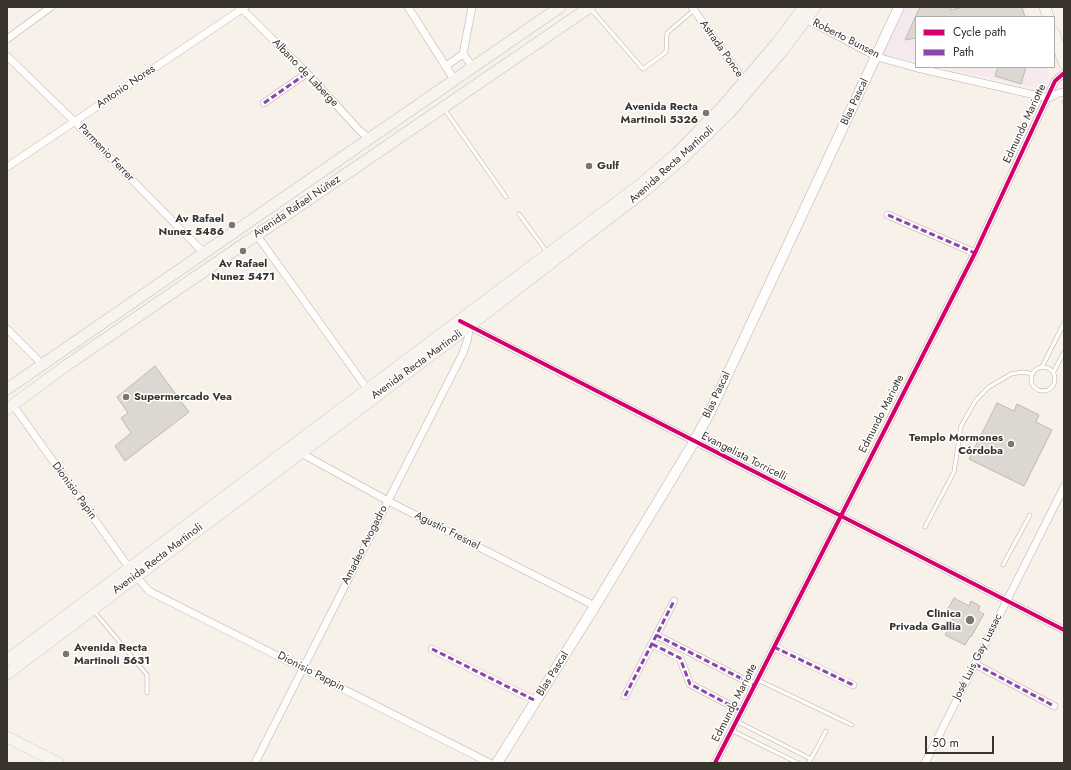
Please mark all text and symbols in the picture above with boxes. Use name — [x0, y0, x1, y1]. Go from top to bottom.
street label: Roberto Bunsen — [810, 16, 882, 62]
legend — [915, 16, 1055, 68]
street label: Astrada Ponce — [696, 18, 746, 80]
text: Cycle path — [953, 23, 1006, 41]
street label: Albano de Laberge — [269, 36, 341, 110]
text: Path — [953, 43, 974, 61]
street label: Antonio Nores — [94, 63, 158, 111]
street label: Blas Pascal — [838, 76, 872, 128]
street label: Edmundo Mariotte — [1001, 82, 1049, 166]
place label: Avenida Recta Martinoli 5326 — [621, 100, 698, 126]
marker: Avenida Recta Martinoli 5326 — [701, 108, 711, 118]
street label: Parmenio Ferrer — [75, 122, 137, 184]
street label: Avenida Recta Martinoli — [627, 123, 717, 207]
place label: Gulf — [597, 159, 619, 173]
marker: Gulf — [584, 161, 594, 171]
street label: Avenida Rafael Núñez — [251, 173, 343, 241]
place label: Av Rafael Nunez 5486 — [158, 212, 224, 238]
marker: Av Rafael Nunez 5486 — [227, 220, 237, 230]
marker: Av Rafael Nunez 5471 — [238, 246, 248, 256]
place label: Av Rafael Nunez 5471 — [211, 257, 275, 283]
street label: Avenida Recta Martinoli — [369, 327, 465, 403]
street label: Blas Pascal — [700, 369, 734, 421]
street label: Edmundo Mariotte — [857, 373, 907, 455]
place label: Supermercado Vea — [134, 390, 232, 404]
marker: Supermercado Vea — [121, 392, 131, 402]
street label: Evangelista Torricelli — [699, 430, 789, 484]
place label: Templo Mormones Córdoba — [909, 431, 1003, 457]
marker: Templo Mormones Córdoba — [1006, 439, 1016, 449]
street label: Dionisio Papin — [49, 460, 99, 522]
street label: Amadeo Avogadro — [339, 503, 391, 587]
street label: Agustín Fresnel — [412, 509, 482, 553]
street label: Avenida Recta Martinoli — [110, 521, 206, 597]
place label: Clinica Privada Gallia — [889, 607, 961, 633]
street label: José Luis Gay Lussac — [951, 612, 1005, 702]
marker: Clinica Privada Gallia — [964, 614, 976, 626]
place label: Avenida Recta Martinoli 5631 — [74, 641, 150, 667]
marker: Avenida Recta Martinoli 5631 — [61, 649, 71, 659]
street label: Dionisio Pappin — [275, 649, 347, 695]
street label: Blas Pascal — [534, 649, 572, 699]
street label: Edmundo Mariotte — [710, 662, 760, 744]
scale bar — [927, 728, 996, 754]
text: 50 m — [932, 734, 959, 752]

